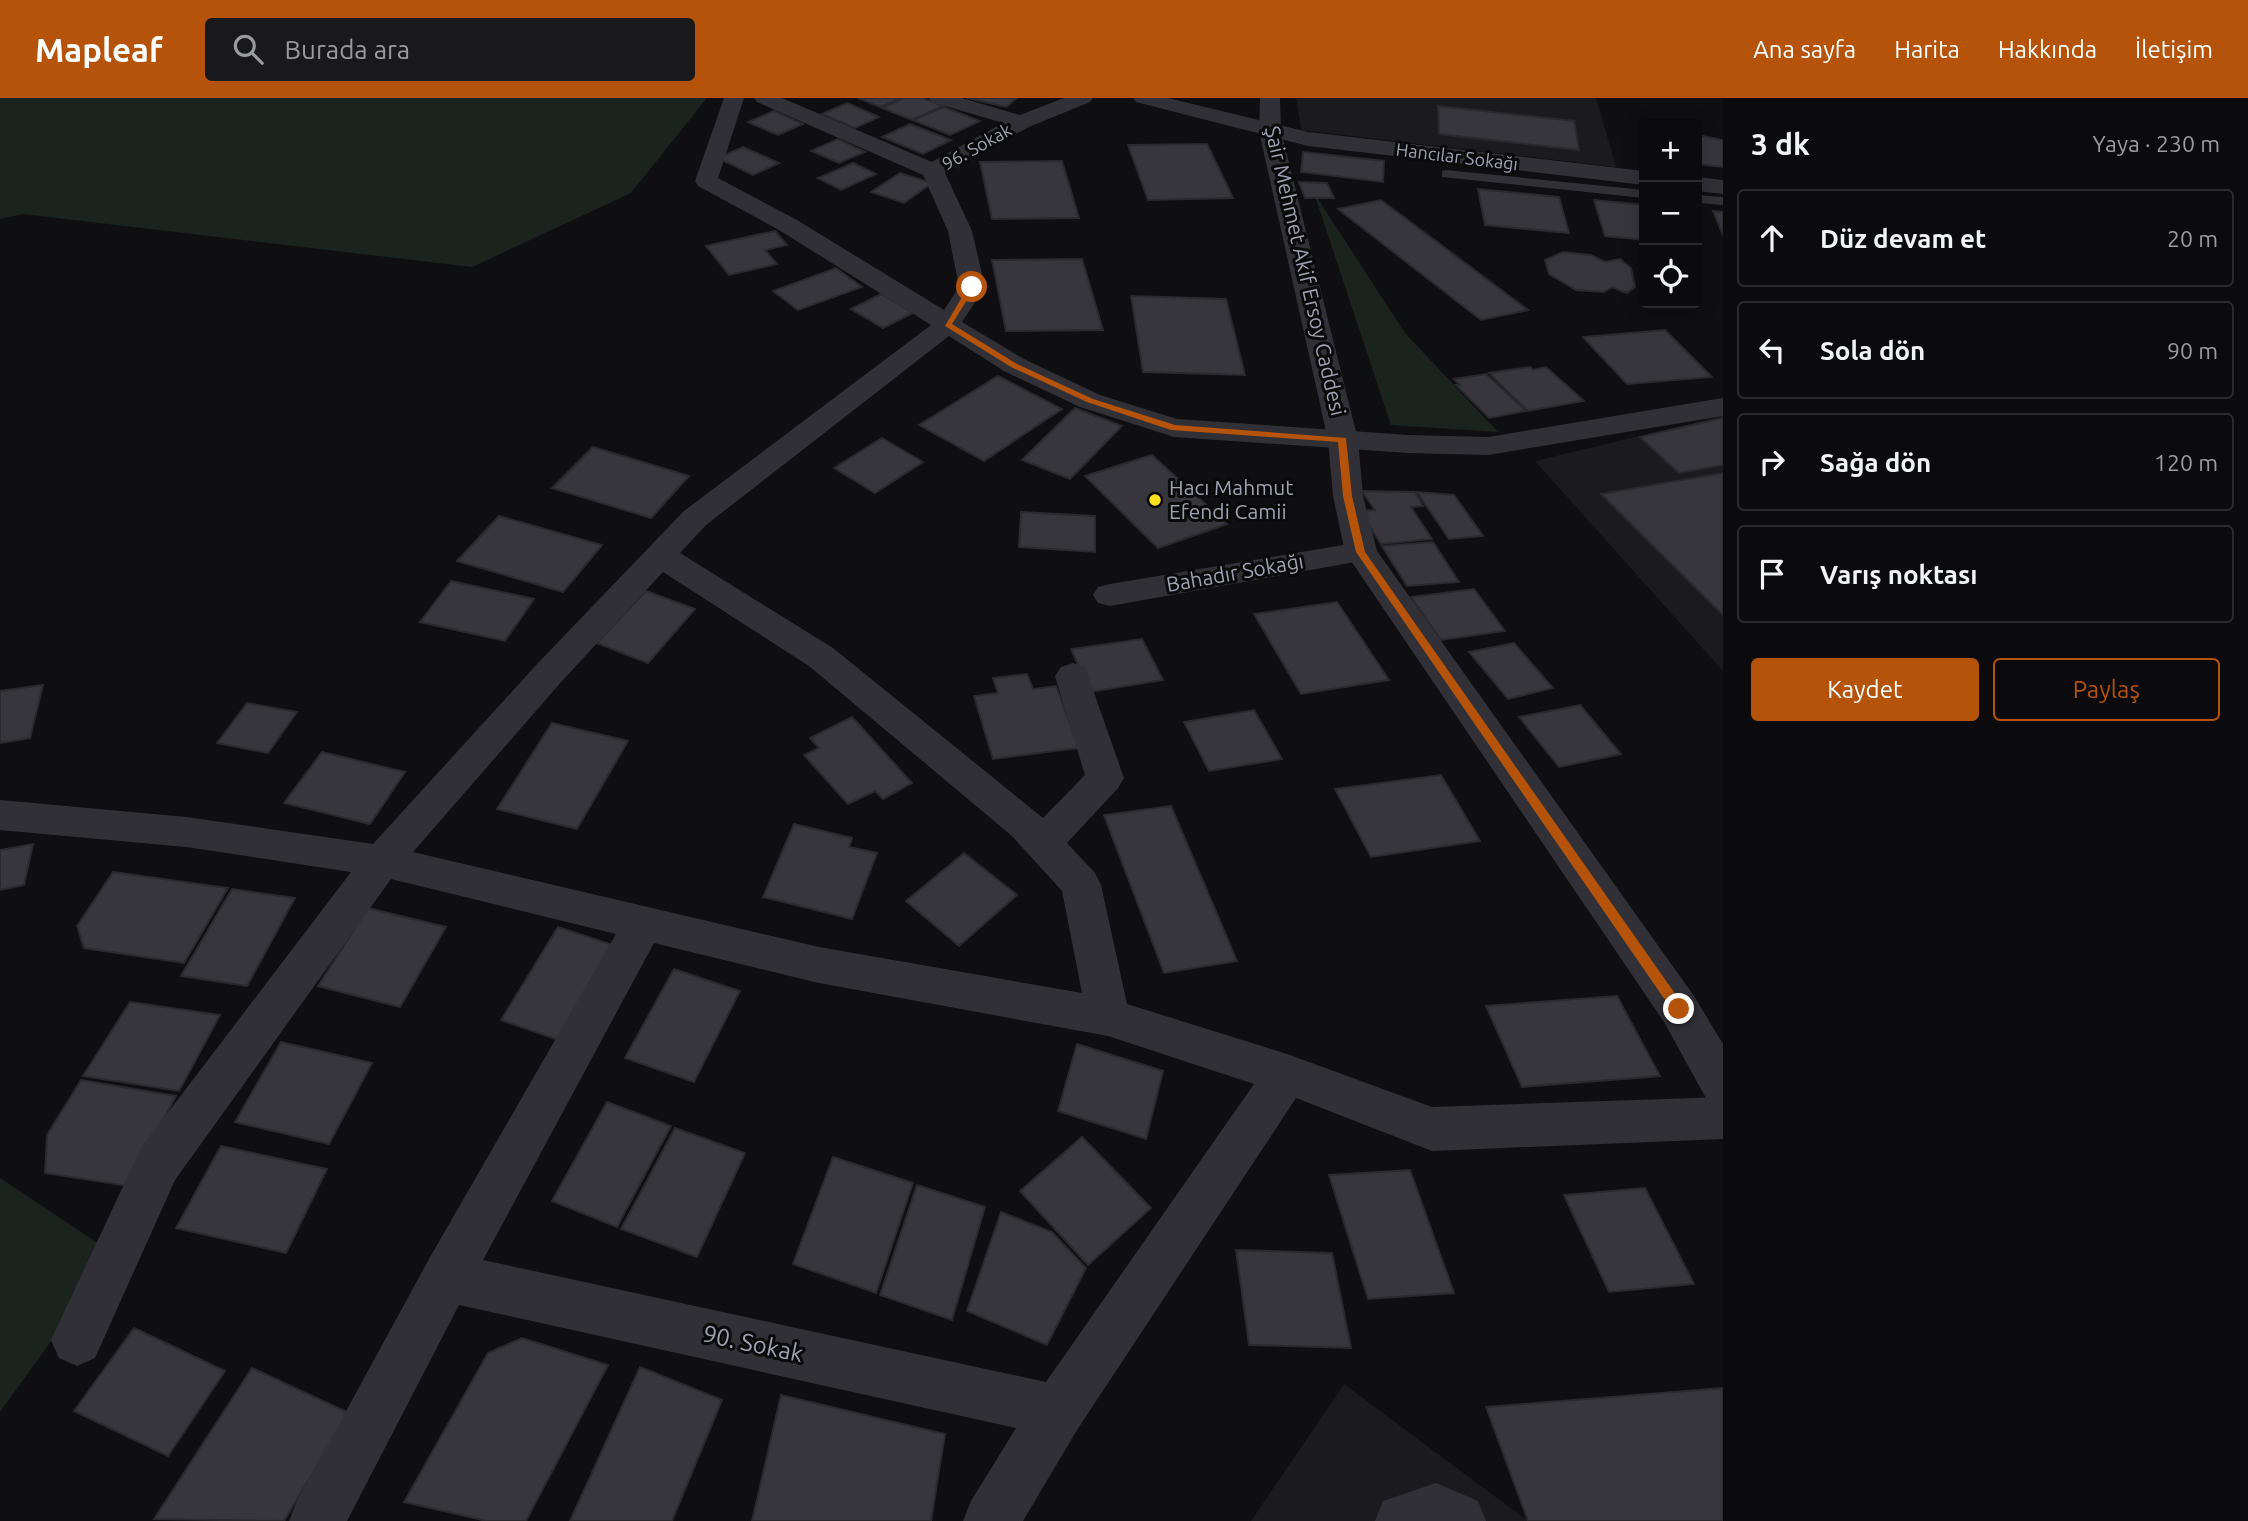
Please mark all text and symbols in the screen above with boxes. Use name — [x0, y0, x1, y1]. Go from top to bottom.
search box — [205, 18, 695, 81]
icon: search — [229, 30, 267, 68]
text: Mapleaf — [35, 31, 163, 68]
text: Burada ara — [285, 35, 410, 64]
text: Ana sayfa — [1753, 36, 1856, 63]
text: Harita — [1894, 36, 1960, 63]
text: Hakkında — [1998, 36, 2097, 63]
text: İletişim — [2135, 36, 2213, 63]
street label: 96. Sokak — [938, 119, 1015, 173]
map controls — [1639, 119, 1702, 308]
button: + — [1639, 119, 1702, 182]
street label: Şair Mehmet Akif Ersoy Caddesi — [1261, 124, 1351, 418]
text: 3 dk — [1751, 127, 1810, 161]
text: Yaya · 230 m — [2093, 131, 2220, 156]
street label: Hancılar Sokağı — [1395, 139, 1519, 173]
button: − — [1639, 182, 1702, 245]
icon: ahead — [1753, 219, 1791, 257]
text: Düz devam et — [1820, 224, 1986, 253]
text: 20 m — [2167, 226, 2218, 251]
button: locate — [1639, 245, 1702, 308]
route start — [956, 271, 987, 302]
icon: left — [1753, 331, 1791, 369]
text: Sola dön — [1820, 336, 1925, 365]
text: 90 m — [2167, 338, 2218, 363]
icon: right — [1753, 443, 1791, 481]
text: Sağa dön — [1820, 448, 1931, 477]
text: 120 m — [2154, 450, 2218, 475]
place label: Hacı Mahmut Efendi Camii — [1169, 475, 1294, 523]
marker: Hacı Mahmut Efendi Camii — [1147, 492, 1163, 508]
street label: Bahadır Sokağı — [1164, 548, 1305, 596]
icon: arrive — [1753, 555, 1791, 593]
text: Varış noktası — [1820, 560, 1977, 589]
button: Kaydet — [1751, 658, 1979, 721]
button: Paylaş — [1993, 658, 2220, 721]
route end — [1663, 993, 1694, 1024]
street label: 90. Sokak — [701, 1320, 806, 1367]

